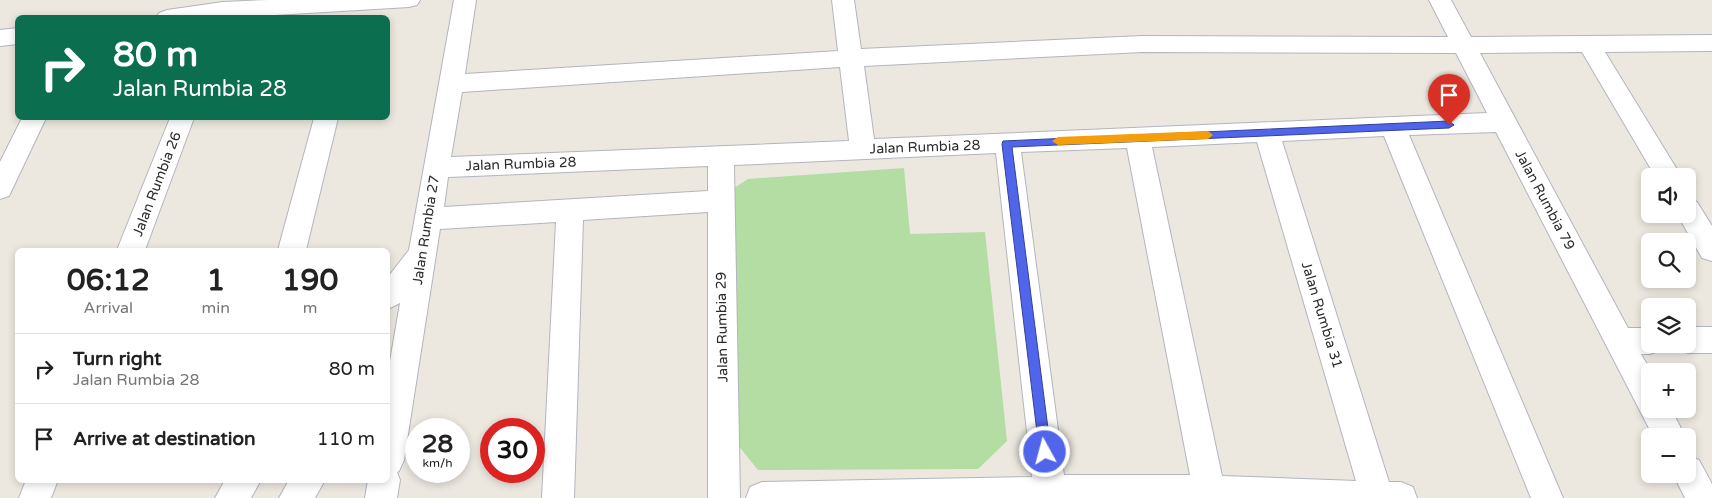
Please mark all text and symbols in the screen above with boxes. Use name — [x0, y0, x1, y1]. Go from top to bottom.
text: 80 m — [113, 34, 198, 76]
icon: right — [30, 35, 95, 100]
pin — [1428, 74, 1470, 125]
text: Jalan Rumbia 28 — [113, 76, 287, 102]
icon: arrive — [1435, 81, 1463, 109]
street label: Jalan Rumbia 26 — [129, 129, 185, 239]
street label: Jalan Rumbia 28 — [869, 137, 981, 157]
street label: Jalan Rumbia 79 — [1512, 147, 1578, 253]
street label: Jalan Rumbia 28 — [465, 154, 577, 174]
map controls — [1641, 168, 1696, 483]
button: sound — [1641, 168, 1696, 223]
street label: Jalan Rumbia 27 — [409, 174, 443, 286]
button: search — [1641, 233, 1696, 288]
street label: Jalan Rumbia 31 — [1298, 260, 1346, 370]
text: 06:12 — [67, 262, 150, 299]
text: 1 — [206, 262, 225, 299]
text: 190 — [282, 262, 338, 299]
street label: Jalan Rumbia 29 — [713, 272, 731, 382]
text: Arrival — [84, 298, 133, 318]
text: min — [202, 298, 230, 318]
text: m — [303, 298, 317, 318]
button: layers — [1641, 298, 1696, 353]
text: Turn right — [73, 348, 161, 370]
icon: right — [30, 355, 58, 383]
text: 80 m — [329, 358, 375, 380]
button: + — [1641, 363, 1696, 418]
text: Jalan Rumbia 28 — [73, 370, 199, 390]
speed limit sign: 30 — [480, 418, 545, 483]
icon: arrive — [30, 425, 58, 453]
position arrow — [1018, 425, 1070, 477]
text: Arrive at destination — [73, 428, 256, 450]
text: 110 m — [317, 428, 375, 450]
button: − — [1641, 428, 1696, 483]
text: 28 — [422, 429, 453, 459]
text: km/h — [422, 456, 453, 470]

